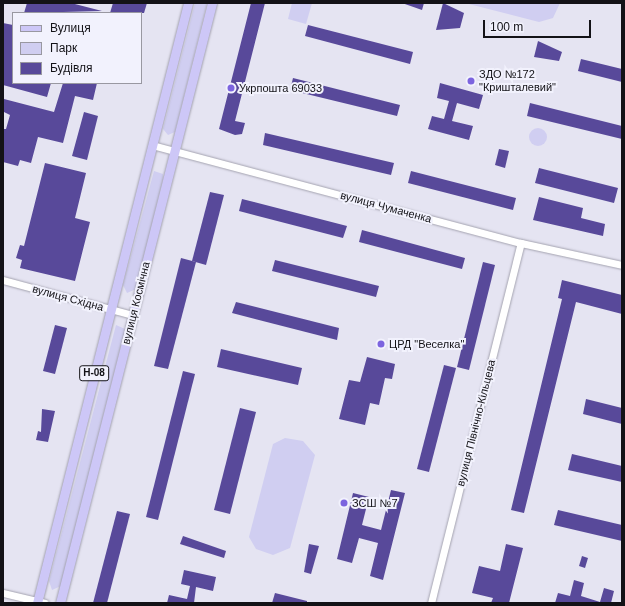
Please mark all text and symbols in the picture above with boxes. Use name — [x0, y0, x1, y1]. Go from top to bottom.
legend — [12, 12, 142, 84]
scale bar — [485, 12, 593, 38]
text: 100 m — [490, 20, 523, 34]
text: Вулиця — [50, 21, 91, 35]
text: Парк — [50, 41, 77, 55]
text: Будівля — [50, 61, 92, 75]
place label: ЗДО №172 "Кришталевий" — [479, 68, 556, 94]
marker: ЗДО №172 "Кришталевий" — [466, 76, 476, 86]
place label: Укрпошта 69033 — [239, 81, 322, 95]
marker: Укрпошта 69033 — [226, 83, 236, 93]
street label: вулиця Чумаченка — [339, 188, 433, 226]
street label: вулиця Космічна — [119, 260, 153, 346]
street label: вулиця Східна — [31, 282, 105, 314]
place label: ЦРД "Веселка" — [389, 337, 464, 351]
marker: ЦРД "Веселка" — [376, 339, 386, 349]
street label: вулиця Північно-Кільцева — [454, 358, 498, 488]
road number: Н-08 — [79, 365, 109, 381]
place label: ЗСШ №7 — [352, 496, 398, 510]
marker: ЗСШ №7 — [339, 498, 349, 508]

